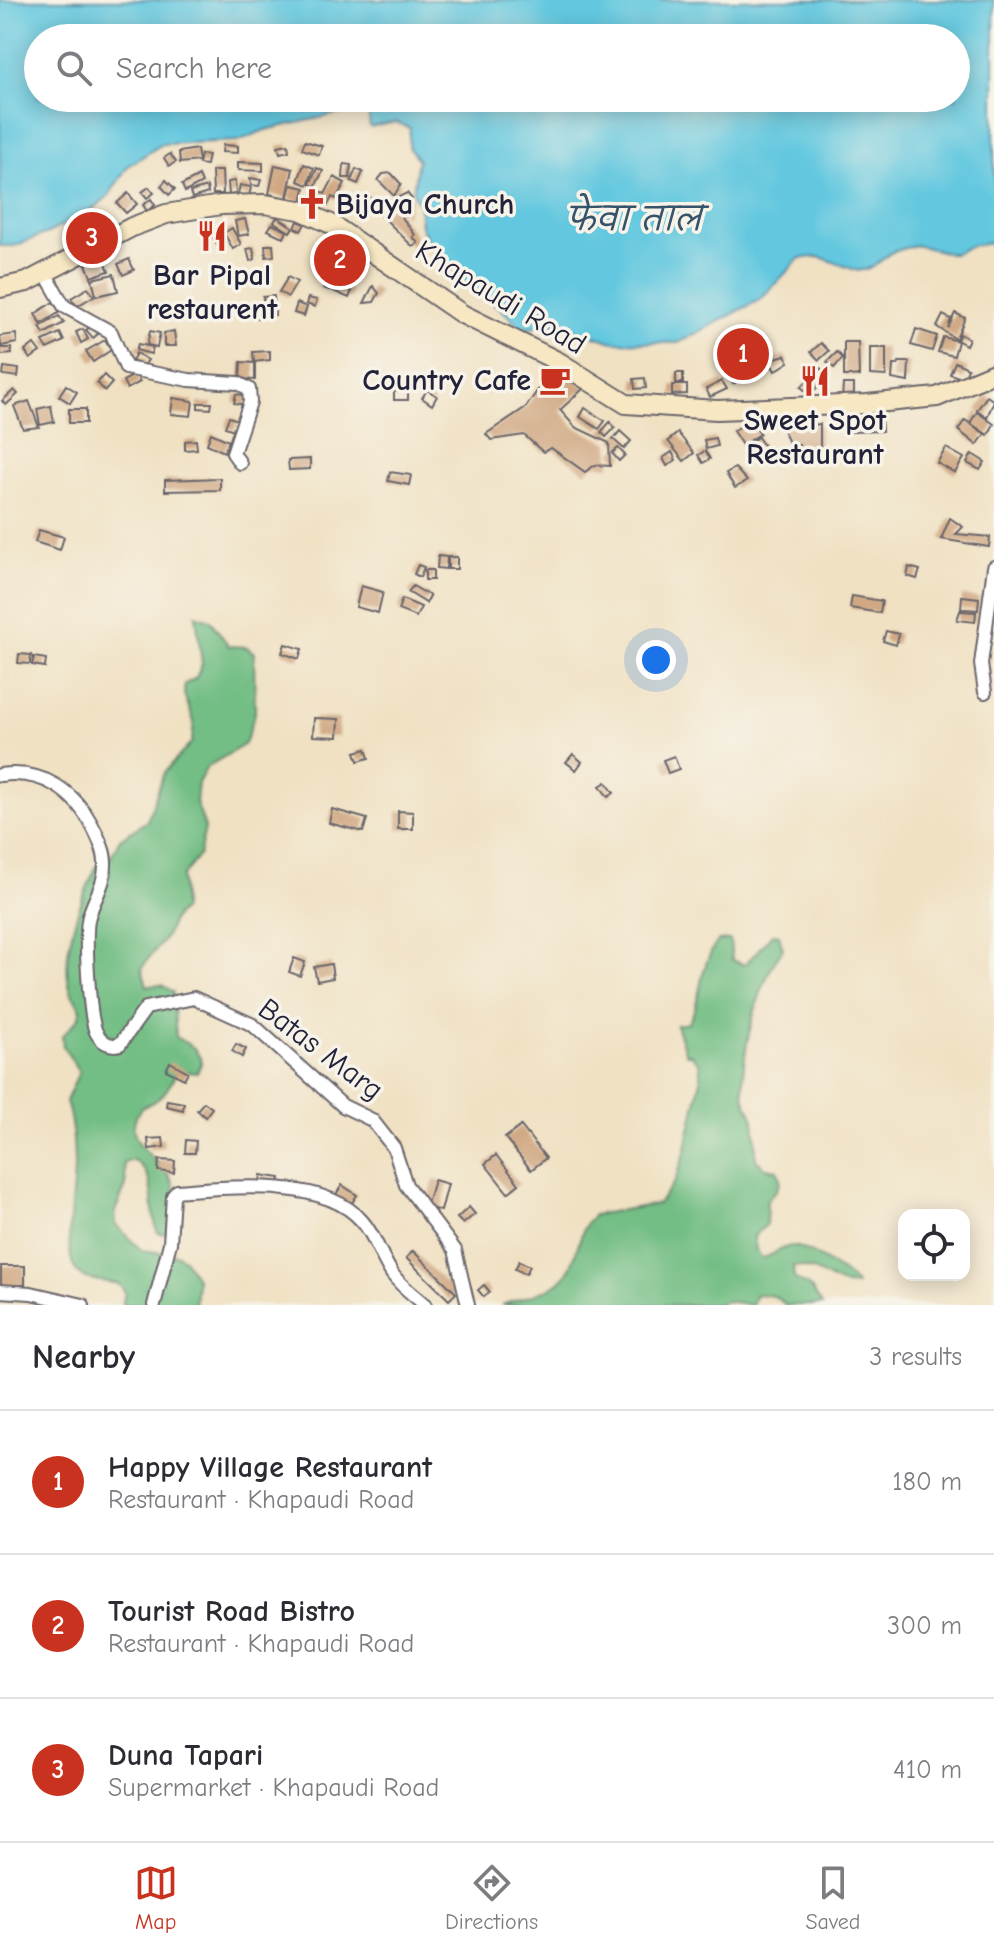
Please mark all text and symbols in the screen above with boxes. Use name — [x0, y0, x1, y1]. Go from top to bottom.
search box — [24, 24, 970, 112]
icon: search — [52, 46, 96, 90]
text: Search here — [116, 51, 272, 86]
church icon: Bijaya Church — [295, 187, 329, 221]
place label: Bijaya Church — [336, 187, 514, 222]
water label: फेवा ताल — [566, 192, 710, 238]
pin: 3 — [66, 208, 118, 268]
restaurant icon: Bar Pipal restaurent — [195, 219, 229, 253]
pin: 2 — [314, 230, 366, 290]
street label: Khapaudi Road — [409, 233, 592, 362]
place label: Bar Pipal restaurent — [147, 258, 278, 327]
pin: 1 — [717, 324, 769, 384]
place label: Country Cafe — [362, 363, 531, 398]
cafe icon: Country Cafe — [538, 363, 572, 397]
restaurant icon: Sweet Spot Restaurant — [798, 364, 832, 398]
place label: Sweet Spot Restaurant — [744, 403, 887, 472]
your location — [636, 640, 676, 680]
street label: Batas Marg — [251, 991, 390, 1108]
map controls — [898, 1209, 970, 1281]
button: locate — [898, 1209, 970, 1281]
text: Nearby — [32, 1337, 135, 1377]
text: 3 results — [869, 1342, 962, 1372]
text: Happy Village Restaurant — [108, 1450, 432, 1485]
text: 1 — [53, 1467, 63, 1497]
text: 180 m — [892, 1467, 962, 1497]
text: Restaurant · Khapaudi Road — [108, 1485, 414, 1515]
text: Tourist Road Bistro — [108, 1594, 355, 1629]
text: 2 — [52, 1611, 64, 1641]
text: 300 m — [887, 1611, 962, 1641]
text: Restaurant · Khapaudi Road — [108, 1629, 414, 1659]
text: Duna Tapari — [108, 1738, 263, 1773]
text: 3 — [52, 1755, 64, 1785]
text: 410 m — [893, 1755, 962, 1785]
text: Supermarket · Khapaudi Road — [108, 1773, 439, 1803]
tab: Map — [134, 1861, 178, 1935]
tab: Directions — [445, 1861, 538, 1935]
tab: Saved — [805, 1861, 860, 1935]

